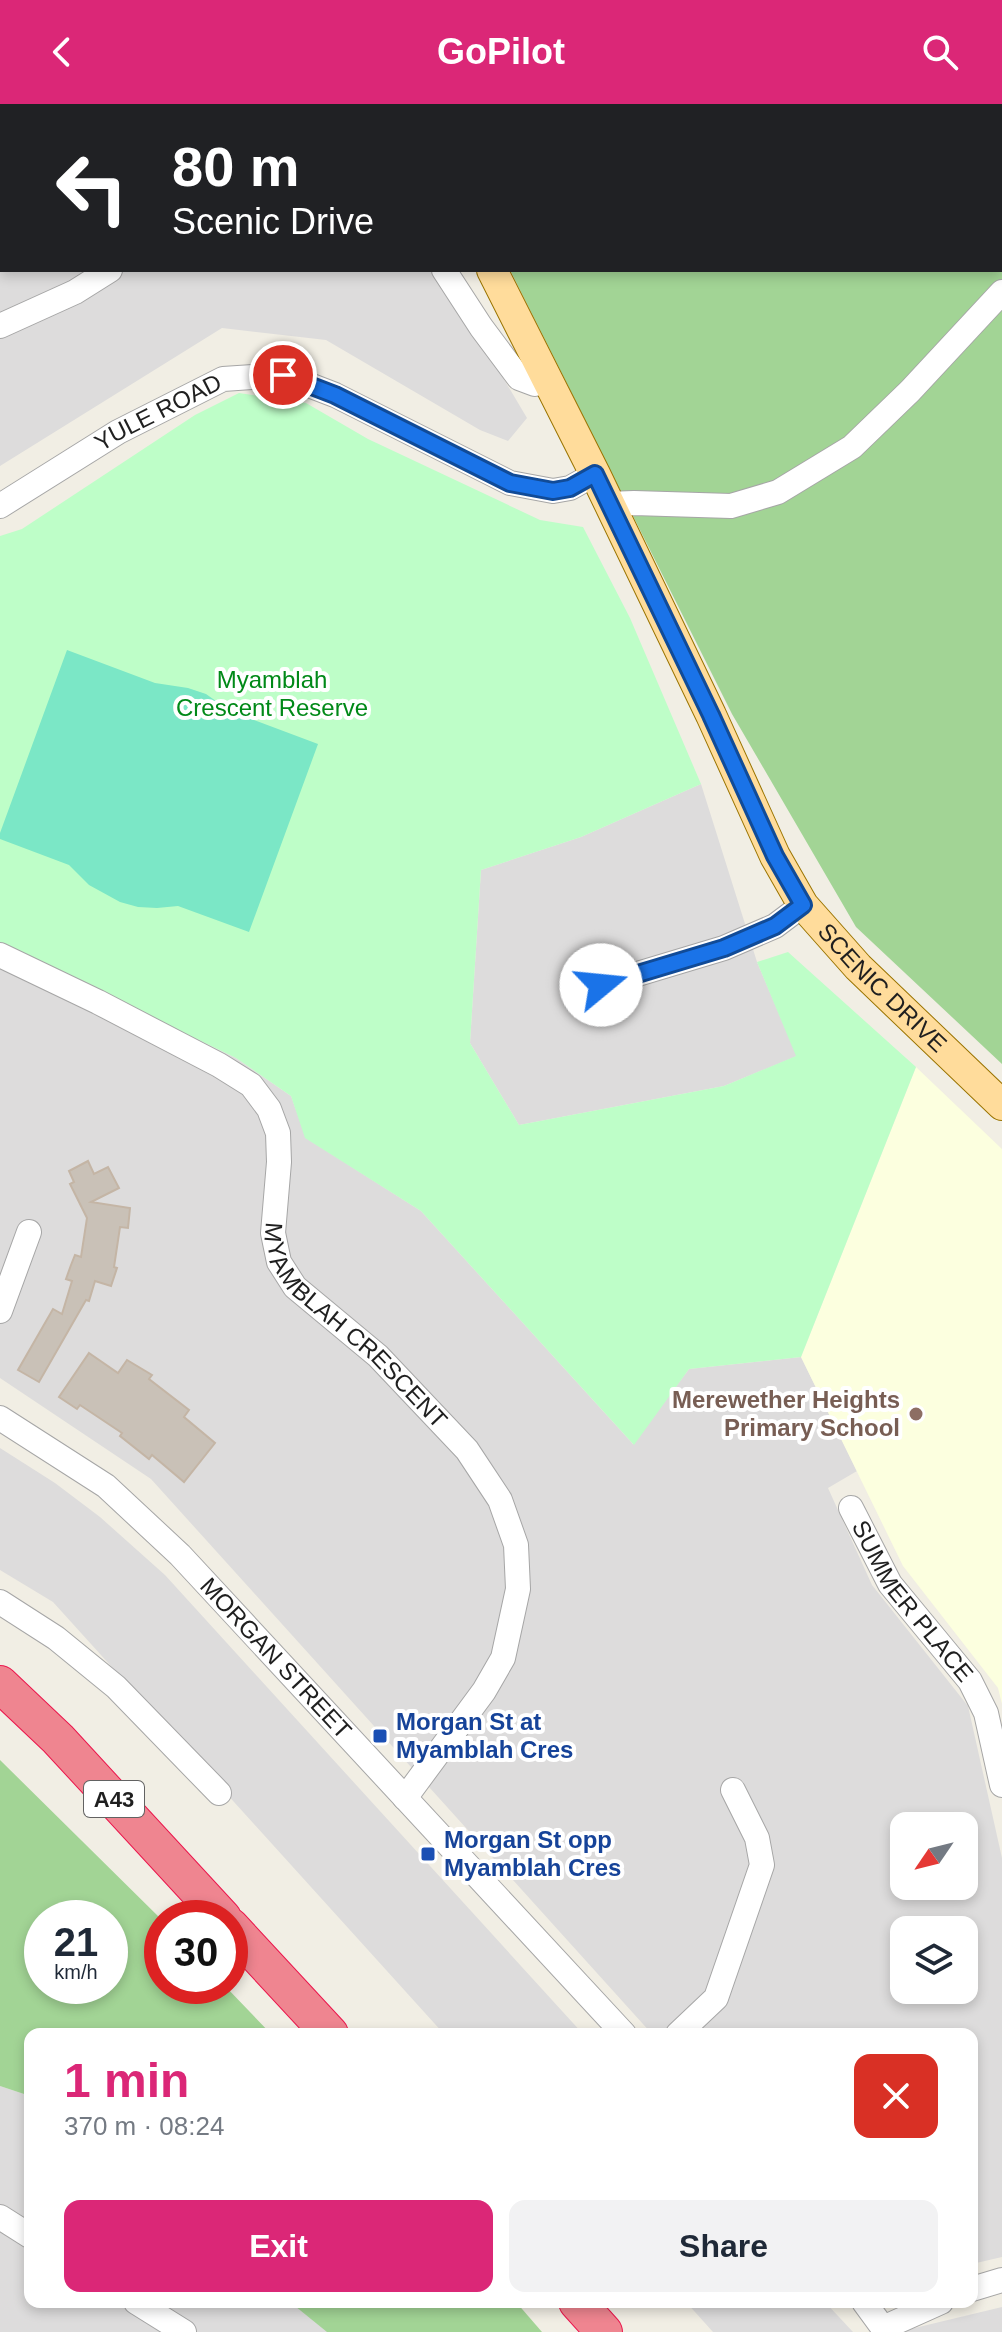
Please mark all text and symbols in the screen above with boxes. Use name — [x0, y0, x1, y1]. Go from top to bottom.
icon: back — [40, 30, 84, 74]
icon: search — [918, 30, 962, 74]
text: GoPilot — [437, 31, 565, 72]
text: 80 m — [172, 135, 300, 198]
icon: left — [40, 136, 144, 240]
text: Scenic Drive — [172, 201, 374, 242]
pin — [249, 341, 317, 409]
icon: arrive — [261, 353, 305, 397]
street label: YULE ROAD — [90, 368, 226, 456]
park label: Myamblah Crescent Reserve — [176, 666, 368, 721]
street label: SCENIC DRIVE — [813, 918, 952, 1058]
position arrow — [559, 943, 643, 1027]
street label: MYAMBLAH CRESCENT — [259, 1221, 453, 1433]
place label: Merewether Heights Primary School — [672, 1386, 900, 1441]
marker: Merewether Heights Primary School — [907, 1405, 925, 1423]
street label: SUMMER PLACE — [847, 1516, 979, 1687]
street label: MORGAN STREET — [195, 1572, 357, 1744]
place label: Morgan St at Myamblah Cres — [396, 1708, 573, 1763]
marker: Morgan St at Myamblah Cres — [371, 1727, 389, 1745]
road number: A43 — [84, 1781, 144, 1817]
north arrow — [890, 1812, 978, 1900]
map controls — [890, 1812, 978, 2004]
place label: Morgan St opp Myamblah Cres — [444, 1826, 621, 1881]
marker: Morgan St opp Myamblah Cres — [419, 1845, 437, 1863]
speed limit sign: 30 — [144, 1900, 248, 2004]
button: layers — [890, 1916, 978, 2004]
text: 21 — [54, 1920, 98, 1964]
text: km/h — [54, 1961, 98, 1983]
text: 1 min — [64, 2054, 189, 2107]
button: close — [854, 2054, 938, 2138]
text: 370 m · 08:24 — [64, 2111, 224, 2141]
button: Exit — [64, 2200, 493, 2292]
button: Share — [509, 2200, 938, 2292]

